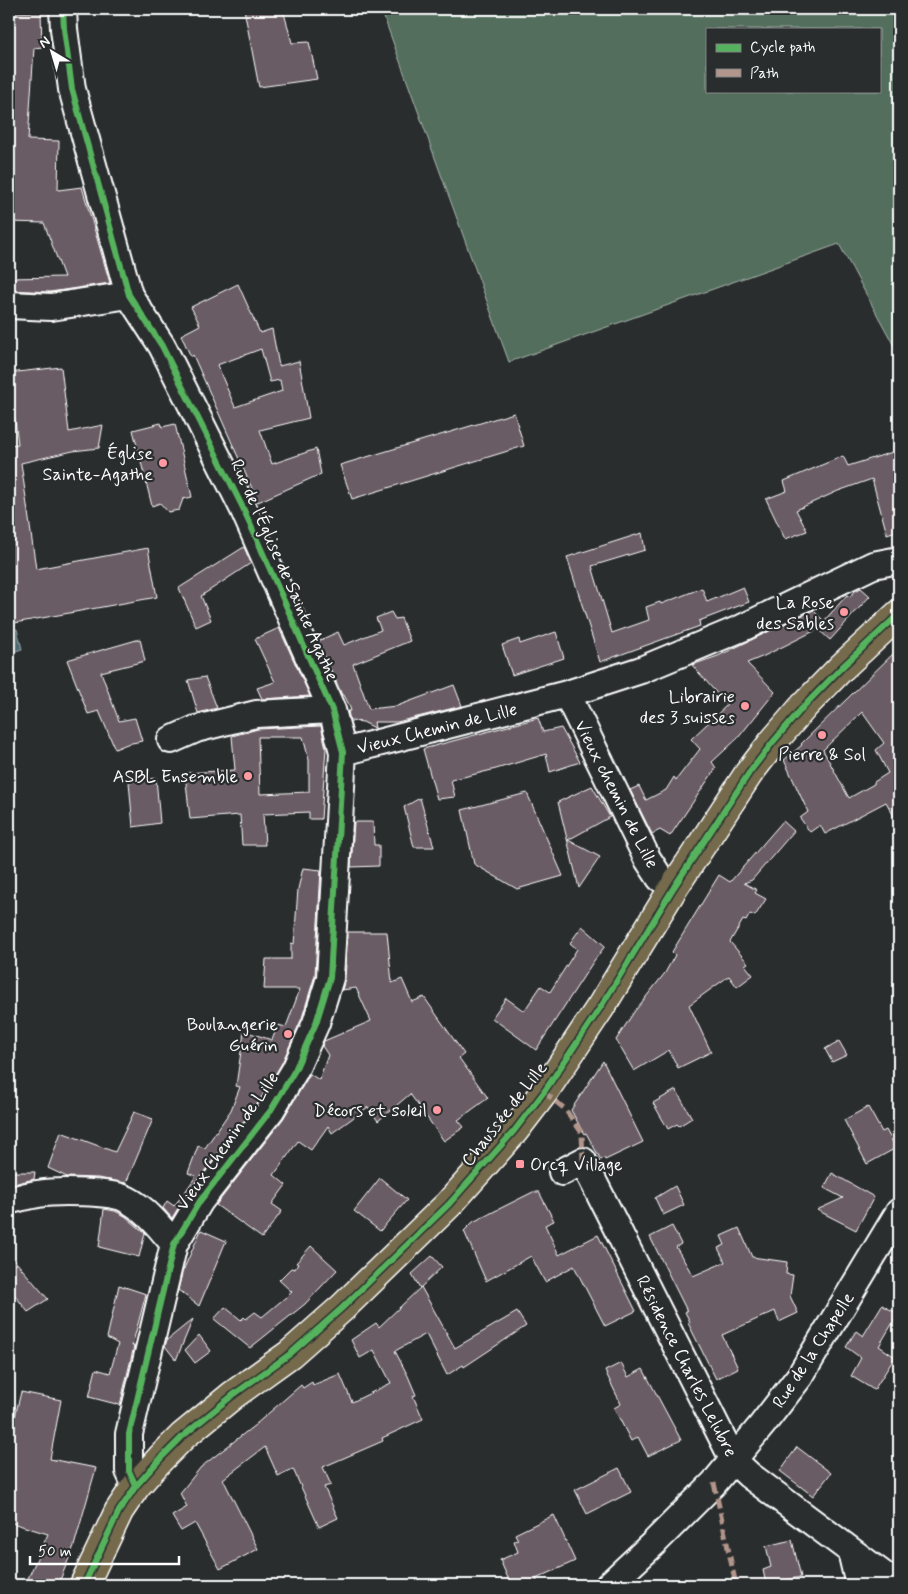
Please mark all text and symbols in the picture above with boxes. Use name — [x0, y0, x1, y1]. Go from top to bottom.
north arrow — [28, 28, 78, 78]
legend — [706, 28, 880, 92]
text: N — [35, 33, 54, 53]
text: Cycle path — [750, 38, 815, 58]
text: Path — [750, 64, 779, 84]
place label: Église Sainte-Agathe — [43, 442, 153, 487]
street label: Rue de l'Église de Sainte Agathe — [224, 455, 344, 685]
marker: Église Sainte-Agathe — [157, 457, 169, 469]
place label: La Rose des Sables — [756, 591, 834, 636]
marker: La Rose des Sables — [838, 606, 850, 618]
place label: Librairie des 3 suisses — [640, 685, 735, 730]
street label: Vieux Chemin de Lille — [355, 697, 520, 761]
marker: Librairie des 3 suisses — [739, 700, 751, 712]
street label: Vieux chemin de Lille — [568, 716, 664, 873]
marker: Pierre & Sol — [816, 729, 828, 741]
place label: Pierre & Sol — [778, 743, 866, 767]
place label: ASBL Ensemble — [113, 765, 238, 789]
marker: ASBL Ensemble — [242, 770, 254, 782]
place label: Boulangerie Guérin — [187, 1013, 278, 1058]
marker: Boulangerie Guérin — [282, 1028, 294, 1040]
street label: Chaussée de Lille — [456, 1057, 553, 1172]
street label: Vieux Chemin de Lille — [171, 1067, 285, 1216]
place label: Décors et soleil — [314, 1099, 427, 1123]
marker: Décors et soleil — [431, 1104, 443, 1116]
place label: Orcq Village — [530, 1153, 622, 1177]
marker: Orcq Village — [514, 1158, 526, 1170]
street label: Résidence Charles Lelubre — [630, 1271, 742, 1461]
street label: Rue de la Chapelle — [767, 1288, 860, 1413]
scale bar — [30, 1534, 179, 1566]
text: 50 m — [38, 1542, 72, 1562]

